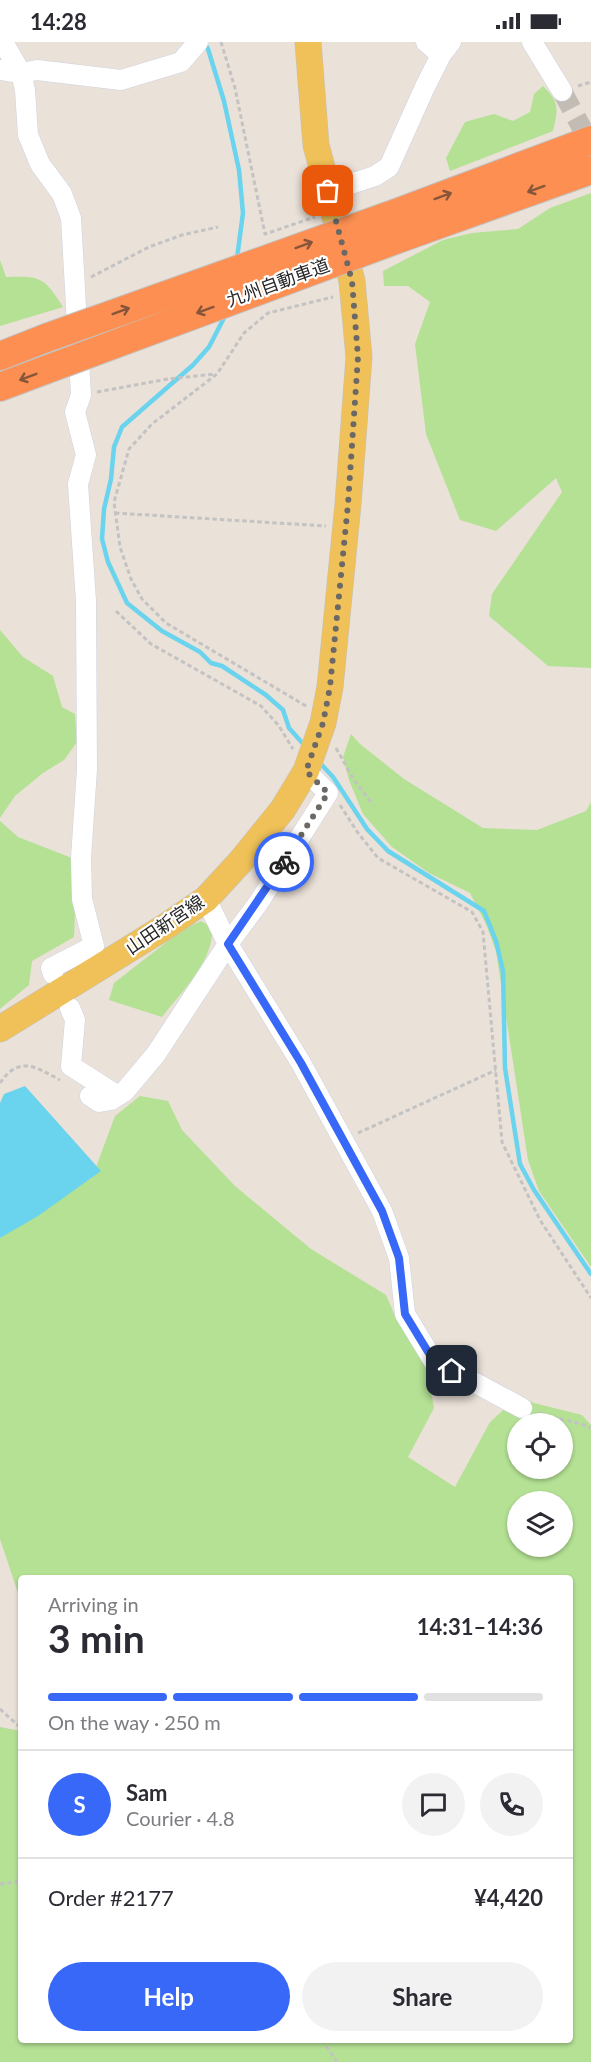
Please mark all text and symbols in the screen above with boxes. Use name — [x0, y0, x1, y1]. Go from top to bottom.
text: 14:28 — [30, 8, 87, 35]
pin — [302, 165, 353, 216]
icon: bag — [311, 174, 344, 207]
one-way arrow — [527, 185, 546, 196]
one-way arrow — [433, 189, 452, 200]
one-way arrow — [295, 239, 313, 250]
street label: 九州自動車道 — [223, 253, 332, 311]
one-way arrow — [111, 304, 130, 315]
one-way arrow — [196, 306, 215, 317]
one-way arrow — [19, 372, 38, 383]
courier — [254, 832, 314, 892]
icon: bike — [268, 846, 301, 879]
street label: 山田新宮線 — [121, 890, 208, 958]
pin — [426, 1345, 477, 1396]
icon: home — [435, 1354, 468, 1387]
map controls — [507, 1413, 573, 1557]
button: locate — [507, 1413, 573, 1479]
button: layers — [507, 1491, 573, 1557]
text: Arriving in — [48, 1592, 139, 1616]
text: 14:31–14:36 — [417, 1613, 543, 1640]
text: 3 min — [48, 1615, 145, 1661]
text: On the way · 250 m — [48, 1710, 221, 1734]
button: chat — [402, 1773, 465, 1836]
button: phone — [480, 1773, 543, 1836]
text: Sam — [126, 1779, 168, 1806]
text: S — [73, 1791, 86, 1818]
text: Courier · 4.8 — [126, 1806, 235, 1830]
text: Order #2177 — [48, 1884, 174, 1911]
text: ¥4,420 — [474, 1884, 543, 1911]
button: Help — [48, 1962, 290, 2031]
button: Share — [302, 1962, 543, 2031]

